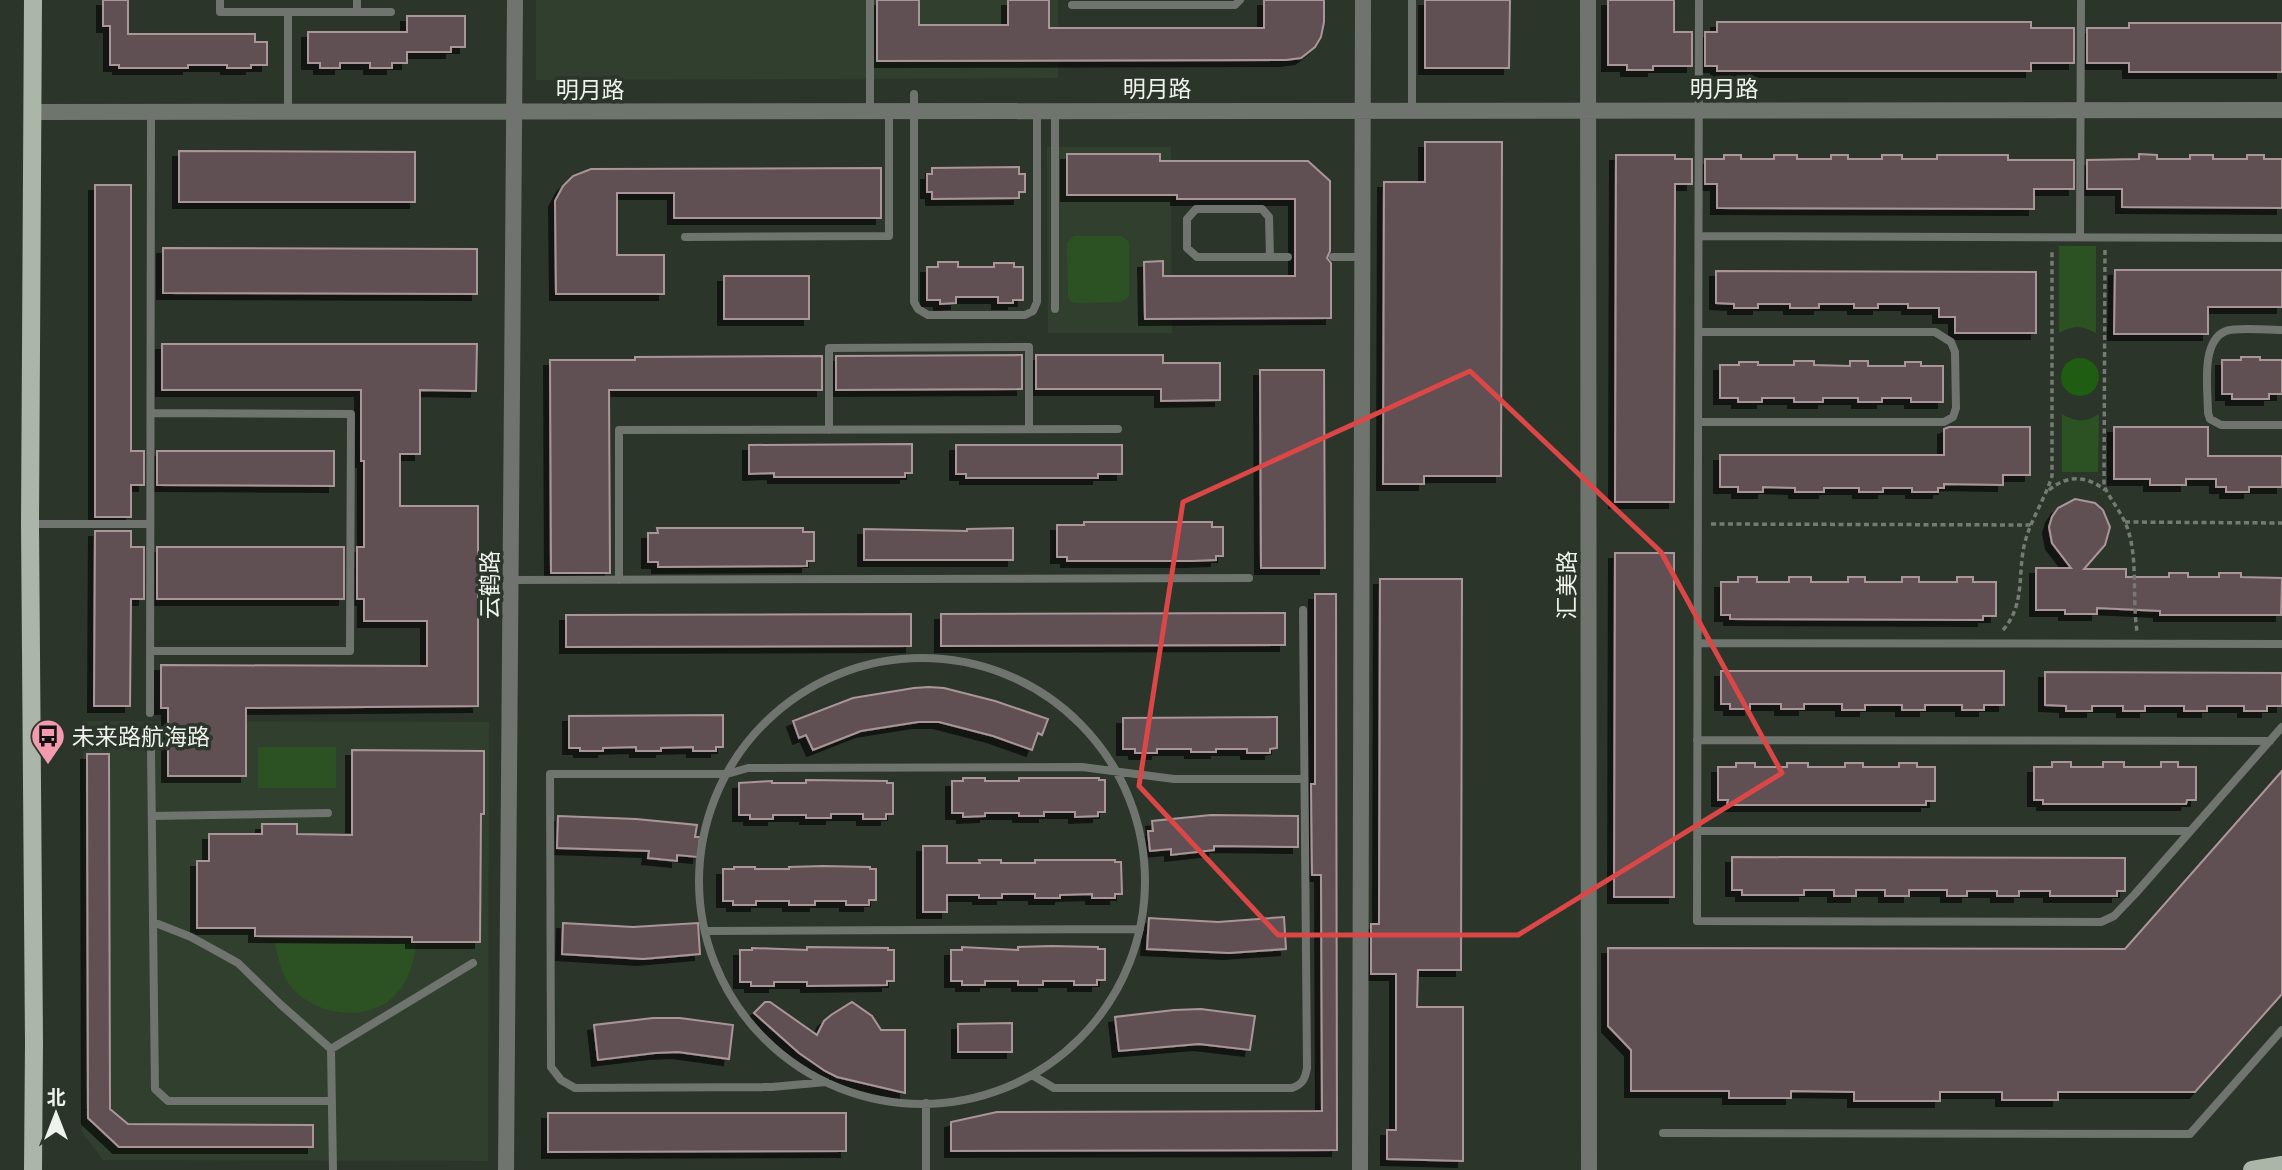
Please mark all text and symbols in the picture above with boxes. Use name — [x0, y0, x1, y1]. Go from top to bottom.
street label: 明月路 — [1123, 76, 1192, 101]
street label: 明月路 — [1690, 76, 1759, 101]
street label: 明月路 — [556, 77, 625, 102]
street label: 云鹤路 — [477, 551, 502, 620]
street label: 汇美路 — [1554, 551, 1579, 620]
bus stop icon: 未来路航海路 — [29, 717, 67, 766]
place label: 未来路航海路 — [72, 724, 210, 749]
north arrow — [21, 1079, 91, 1149]
text: 北 — [46, 1086, 66, 1108]

